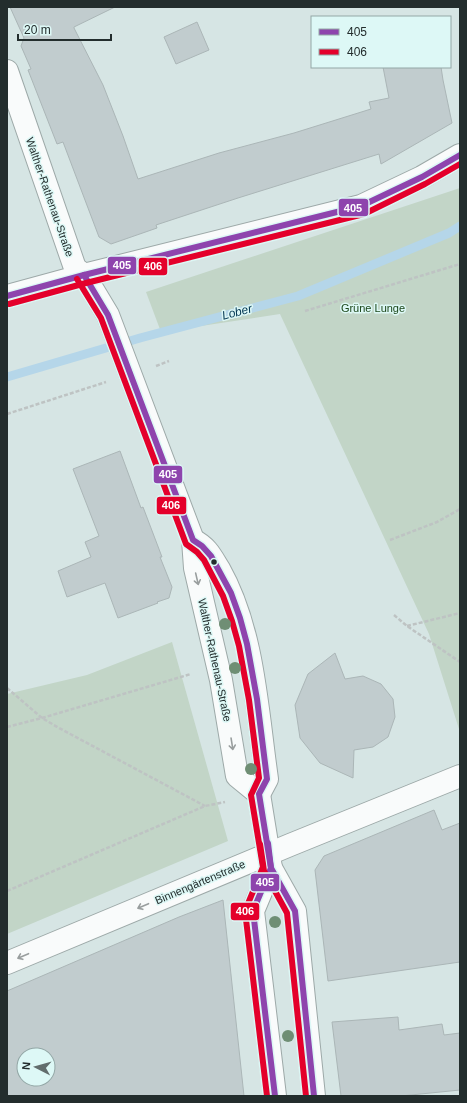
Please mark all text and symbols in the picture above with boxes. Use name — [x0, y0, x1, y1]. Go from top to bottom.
scale bar — [18, 16, 111, 42]
legend — [311, 16, 451, 68]
text: 20 m — [24, 23, 51, 37]
text: 405 — [347, 25, 367, 39]
text: 406 — [347, 45, 367, 59]
street label: Walther-Rathenau-Straße — [24, 136, 76, 258]
line badge: 405 — [338, 198, 369, 217]
text: 405 — [344, 202, 362, 214]
line badge: 405 — [107, 256, 137, 275]
line badge: 406 — [138, 257, 168, 276]
text: 405 — [113, 259, 131, 271]
text: 406 — [144, 260, 162, 272]
water label: Lober — [220, 301, 255, 323]
park label: Grüne Lunge — [341, 302, 405, 314]
line badge: 405 — [153, 465, 183, 484]
text: 405 — [159, 468, 177, 480]
line badge: 406 — [156, 496, 187, 515]
text: 406 — [162, 499, 180, 511]
unlabelled marker — [209, 557, 219, 567]
one-way arrow — [194, 572, 202, 585]
street label: Walther-Rathenau-Straße — [196, 597, 234, 723]
one-way arrow — [228, 737, 236, 750]
street label: Binnengärtenstraße — [153, 858, 247, 906]
line badge: 405 — [250, 873, 280, 892]
text: 405 — [256, 876, 274, 888]
line badge: 406 — [230, 902, 260, 921]
one-way arrow — [138, 903, 150, 910]
text: 406 — [236, 905, 254, 917]
one-way arrow — [18, 953, 30, 960]
north arrow — [16, 1047, 56, 1087]
text: N — [20, 1061, 32, 1071]

